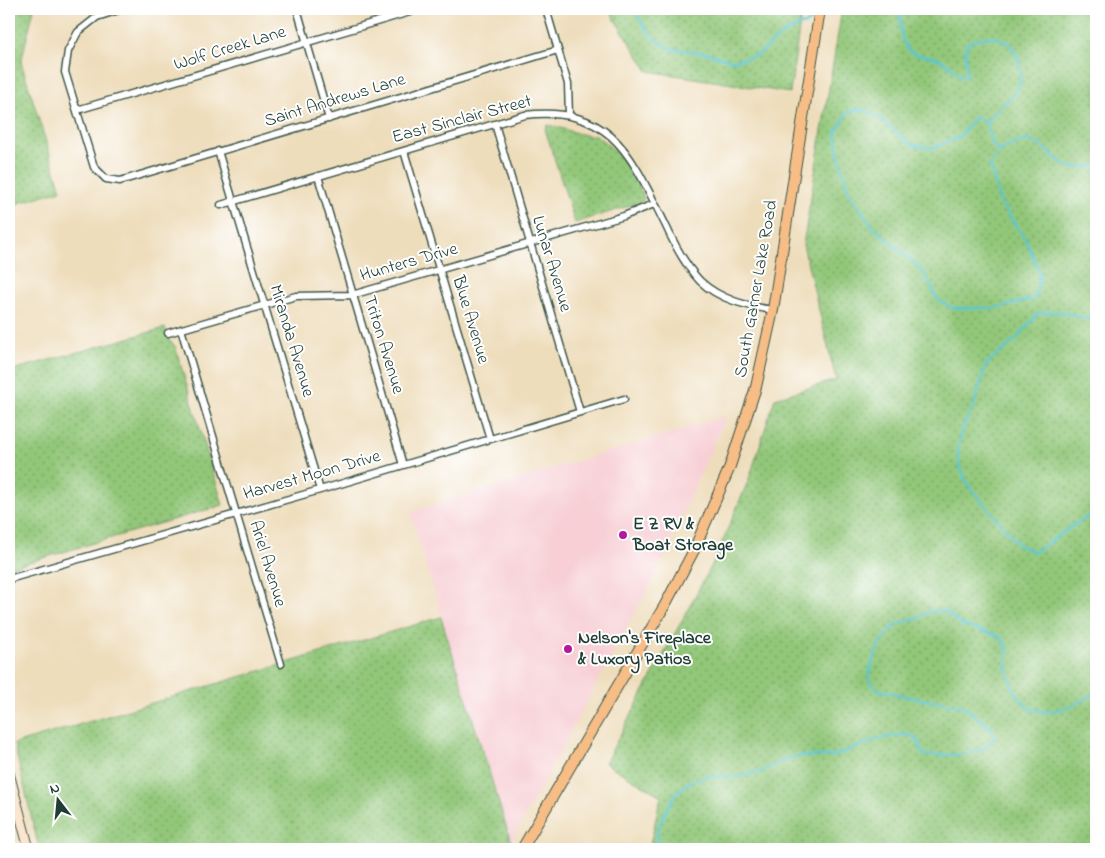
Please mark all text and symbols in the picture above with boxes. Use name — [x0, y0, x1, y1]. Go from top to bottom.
street label: Wolf Creek Lane — [171, 19, 290, 78]
street label: Saint Andrews Lane — [261, 67, 410, 135]
street label: East Sinclair Street — [389, 89, 535, 151]
street label: South Garner Lake Road — [729, 198, 785, 380]
street label: Lunar Avenue — [524, 213, 578, 316]
street label: Hunters Drive — [357, 236, 462, 289]
street label: Blue Avenue — [444, 272, 496, 368]
street label: Miranda Avenue — [262, 281, 321, 401]
street label: Triton Avenue — [356, 293, 411, 398]
street label: Harvest Moon Drive — [240, 444, 385, 508]
place label: E Z RV & Boat Storage — [632, 512, 734, 560]
street label: Ariel Avenue — [242, 517, 293, 611]
marker: E Z RV & Boat Storage — [617, 529, 629, 541]
place label: Nelson's Fireplace & Luxory Patios — [577, 626, 712, 674]
marker: Nelson's Fireplace & Luxory Patios — [562, 643, 574, 655]
north arrow — [32, 776, 82, 826]
text: N — [47, 778, 62, 800]

